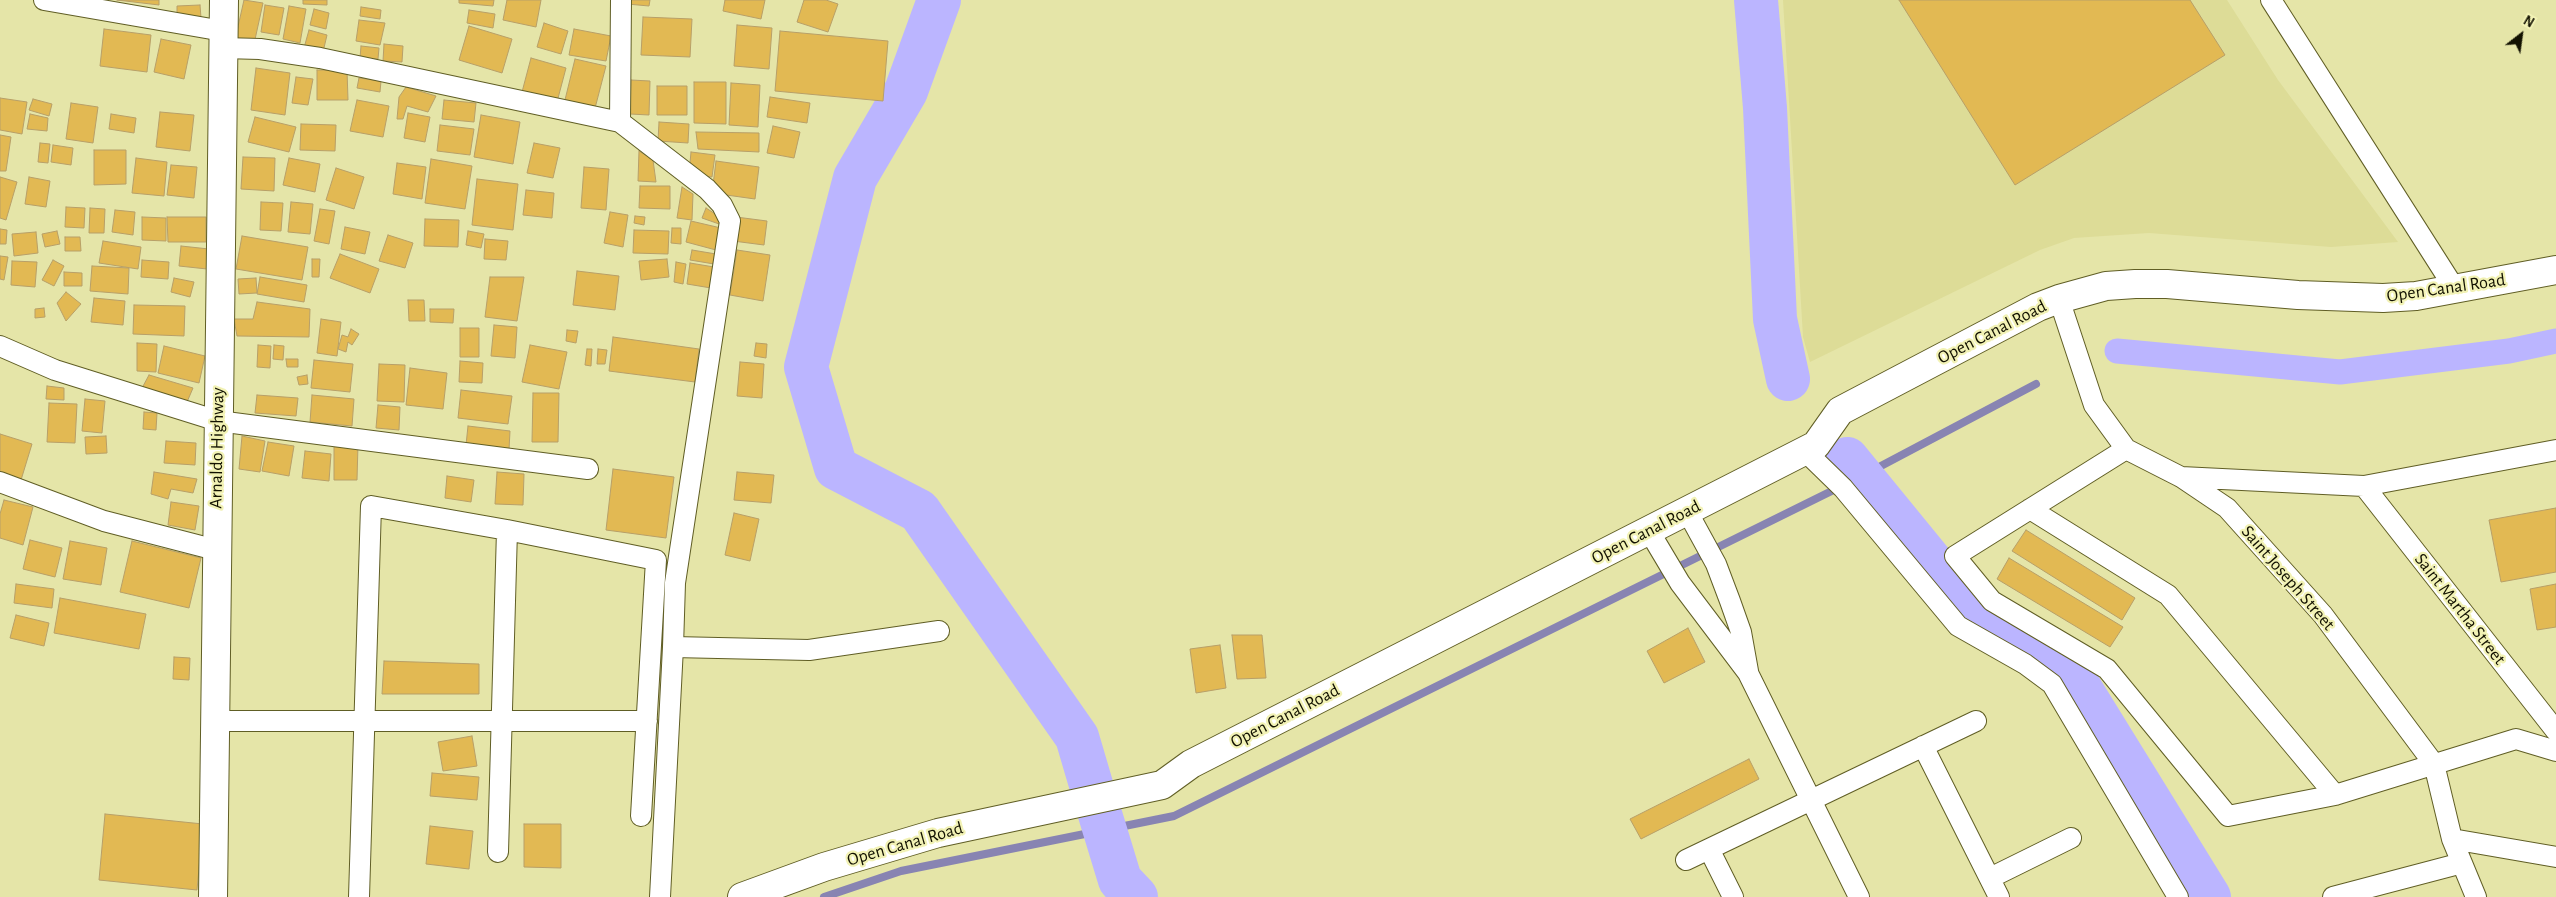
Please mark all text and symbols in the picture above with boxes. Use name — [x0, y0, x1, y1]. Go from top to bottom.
north arrow — [2496, 10, 2546, 60]
text: N — [2521, 14, 2536, 31]
street label: Open Canal Road — [2385, 269, 2507, 307]
street label: Open Canal Road — [1934, 295, 2050, 369]
street label: Arnaldo Highway — [205, 387, 229, 509]
street label: Open Canal Road — [1588, 495, 1704, 569]
street label: Saint Joseph Street — [2237, 521, 2339, 635]
street label: Saint Martha Street — [2410, 549, 2510, 669]
street label: Open Canal Road — [1227, 679, 1343, 753]
street label: Open Canal Road — [845, 817, 965, 871]

